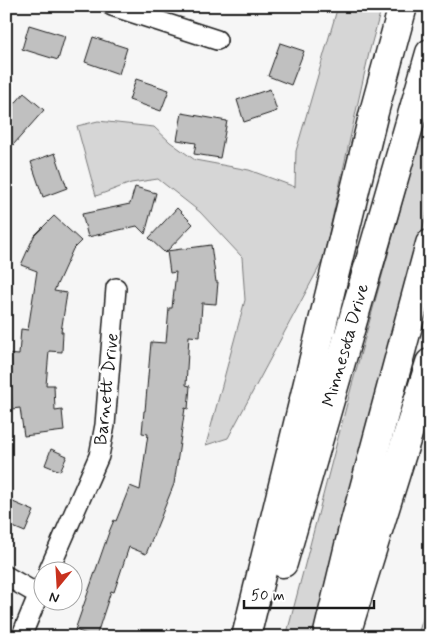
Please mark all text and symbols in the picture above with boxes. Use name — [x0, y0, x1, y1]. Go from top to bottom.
street label: Minnesota Drive — [317, 281, 375, 410]
street label: Barnett Drive — [89, 332, 125, 446]
north arrow — [32, 560, 82, 610]
scale bar — [244, 578, 374, 610]
text: 50 m — [251, 586, 285, 606]
text: N — [47, 587, 62, 607]

